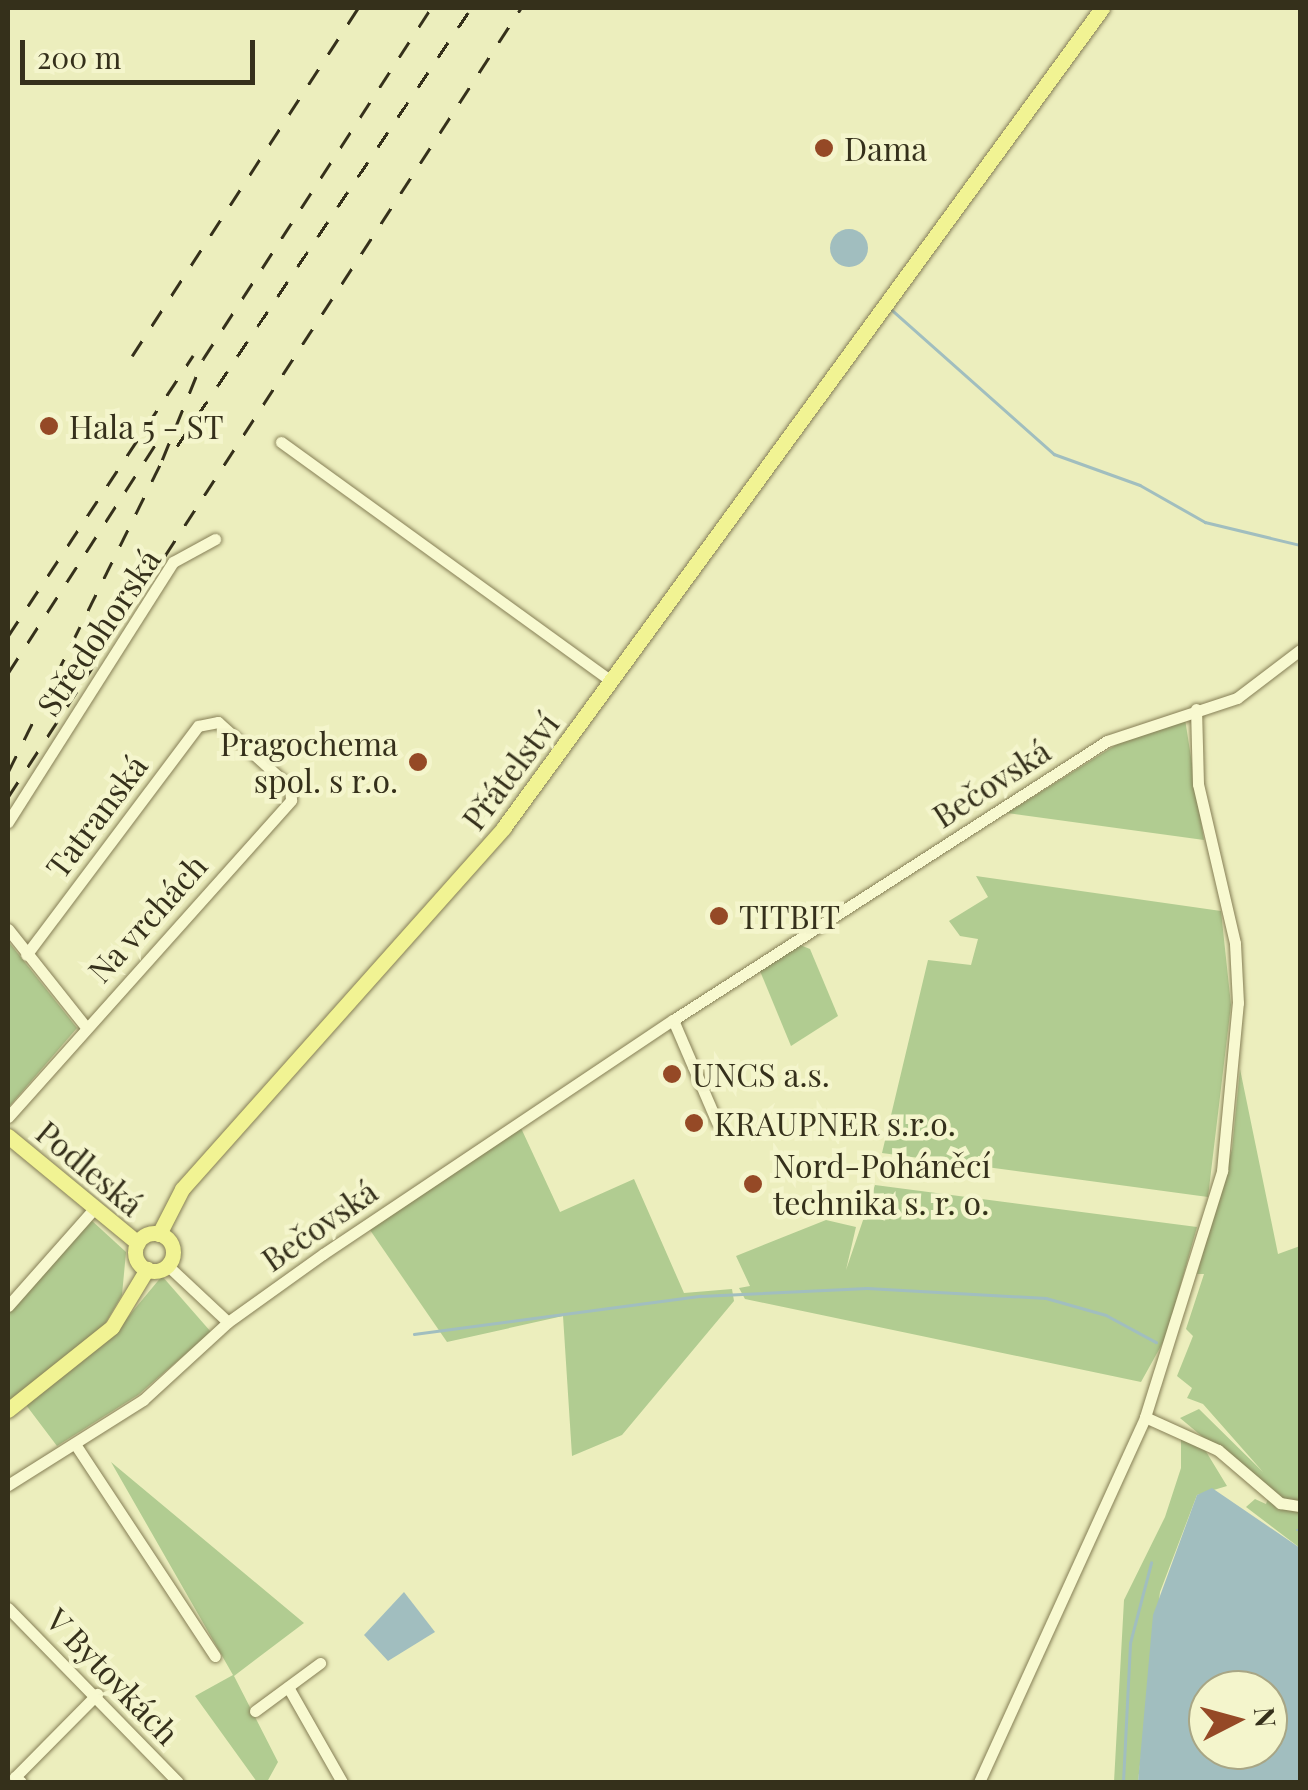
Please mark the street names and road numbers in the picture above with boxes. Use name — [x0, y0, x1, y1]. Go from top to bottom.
street label: Středohorská — [28, 542, 168, 722]
street label: Přátelství — [454, 705, 566, 837]
street label: Bečovská — [925, 731, 1057, 835]
street label: Tatranská — [37, 747, 155, 885]
street label: Na vrchách — [79, 846, 215, 990]
street label: Podleská — [29, 1112, 151, 1224]
street label: Bečovská — [254, 1171, 384, 1279]
street label: V Bytovkách — [38, 1600, 188, 1752]

